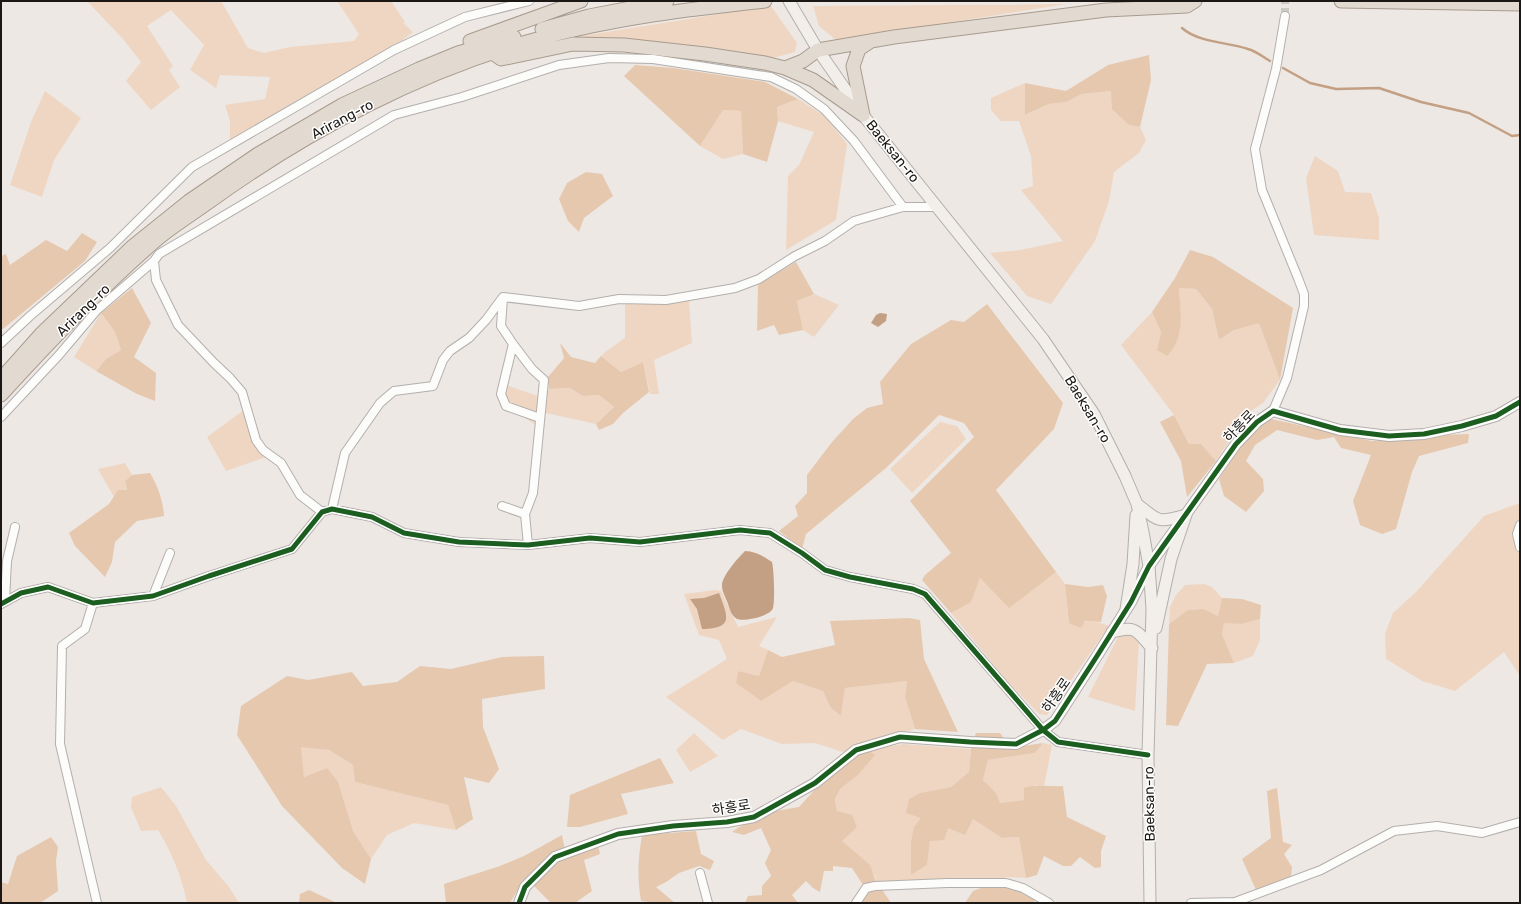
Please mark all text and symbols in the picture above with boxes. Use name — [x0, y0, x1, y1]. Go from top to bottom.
street label: Arirang-ro — [308, 96, 376, 143]
street label: Baeksan-ro — [862, 117, 923, 186]
street label: Arirang-ro — [53, 281, 114, 340]
street label: Baeksan-ro — [1061, 373, 1114, 446]
street label: 하흥로 — [1220, 406, 1259, 446]
street label: 하흥로 — [1038, 674, 1075, 716]
street label: Baeksan-ro — [1140, 766, 1159, 842]
street label: 하흥로 — [711, 796, 752, 819]

